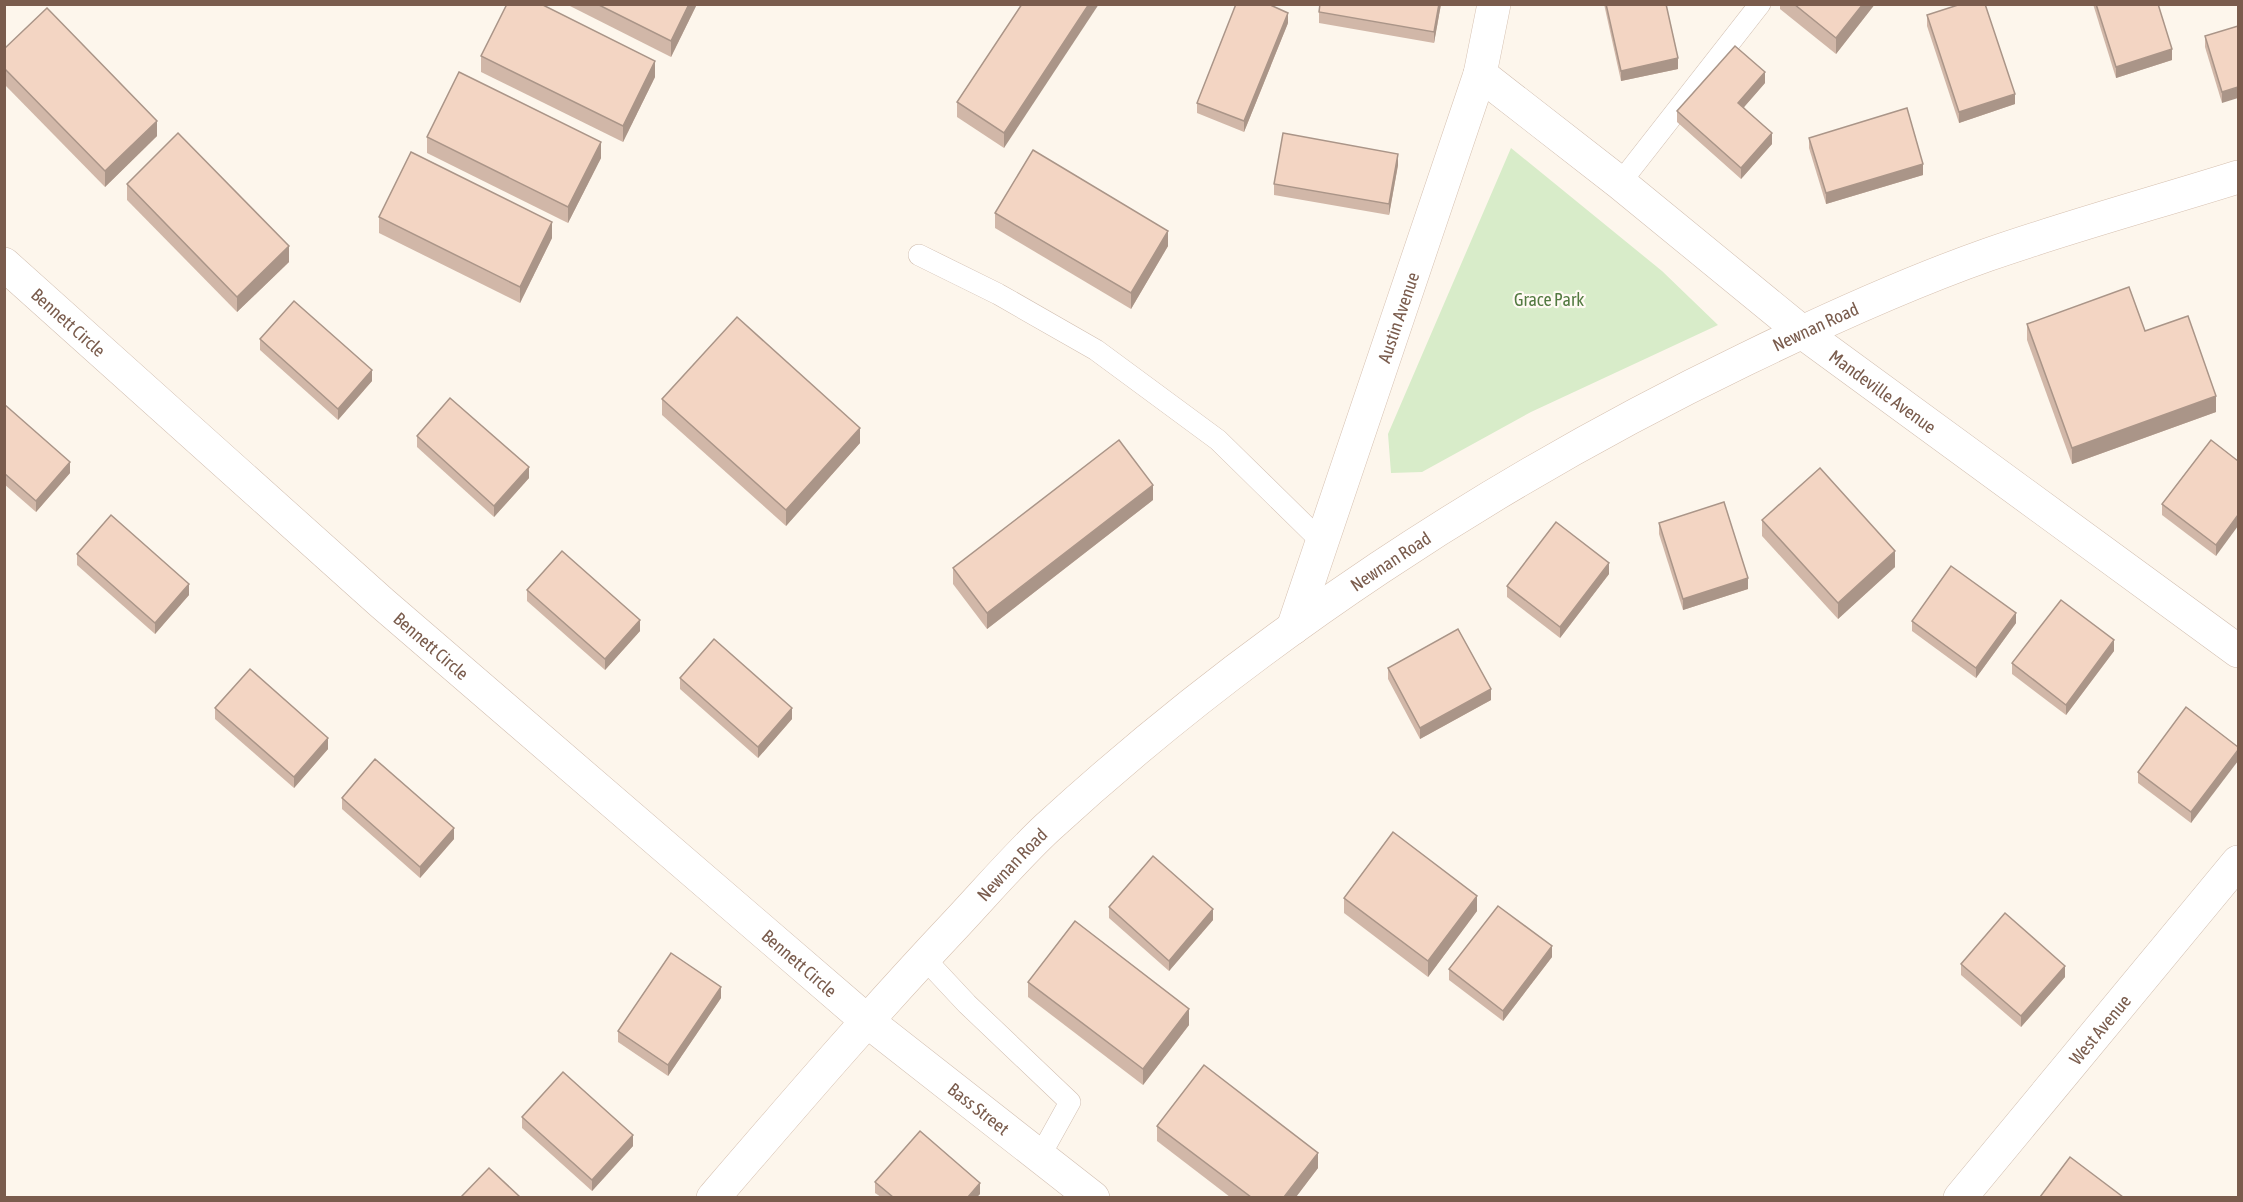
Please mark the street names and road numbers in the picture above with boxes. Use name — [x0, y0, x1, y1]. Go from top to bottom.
street label: Austin Avenue — [1373, 269, 1423, 365]
street label: Bennett Circle — [27, 283, 110, 361]
street label: Newnan Road — [1769, 297, 1861, 355]
street label: Mandeville Avenue — [1825, 345, 1941, 437]
street label: Newnan Road — [1346, 527, 1434, 595]
street label: Bennett Circle — [390, 608, 473, 684]
street label: Newnan Road — [972, 824, 1051, 905]
street label: Bennett Circle — [758, 925, 841, 1001]
street label: West Avenue — [2065, 990, 2135, 1069]
street label: Bass Street — [944, 1078, 1014, 1139]

